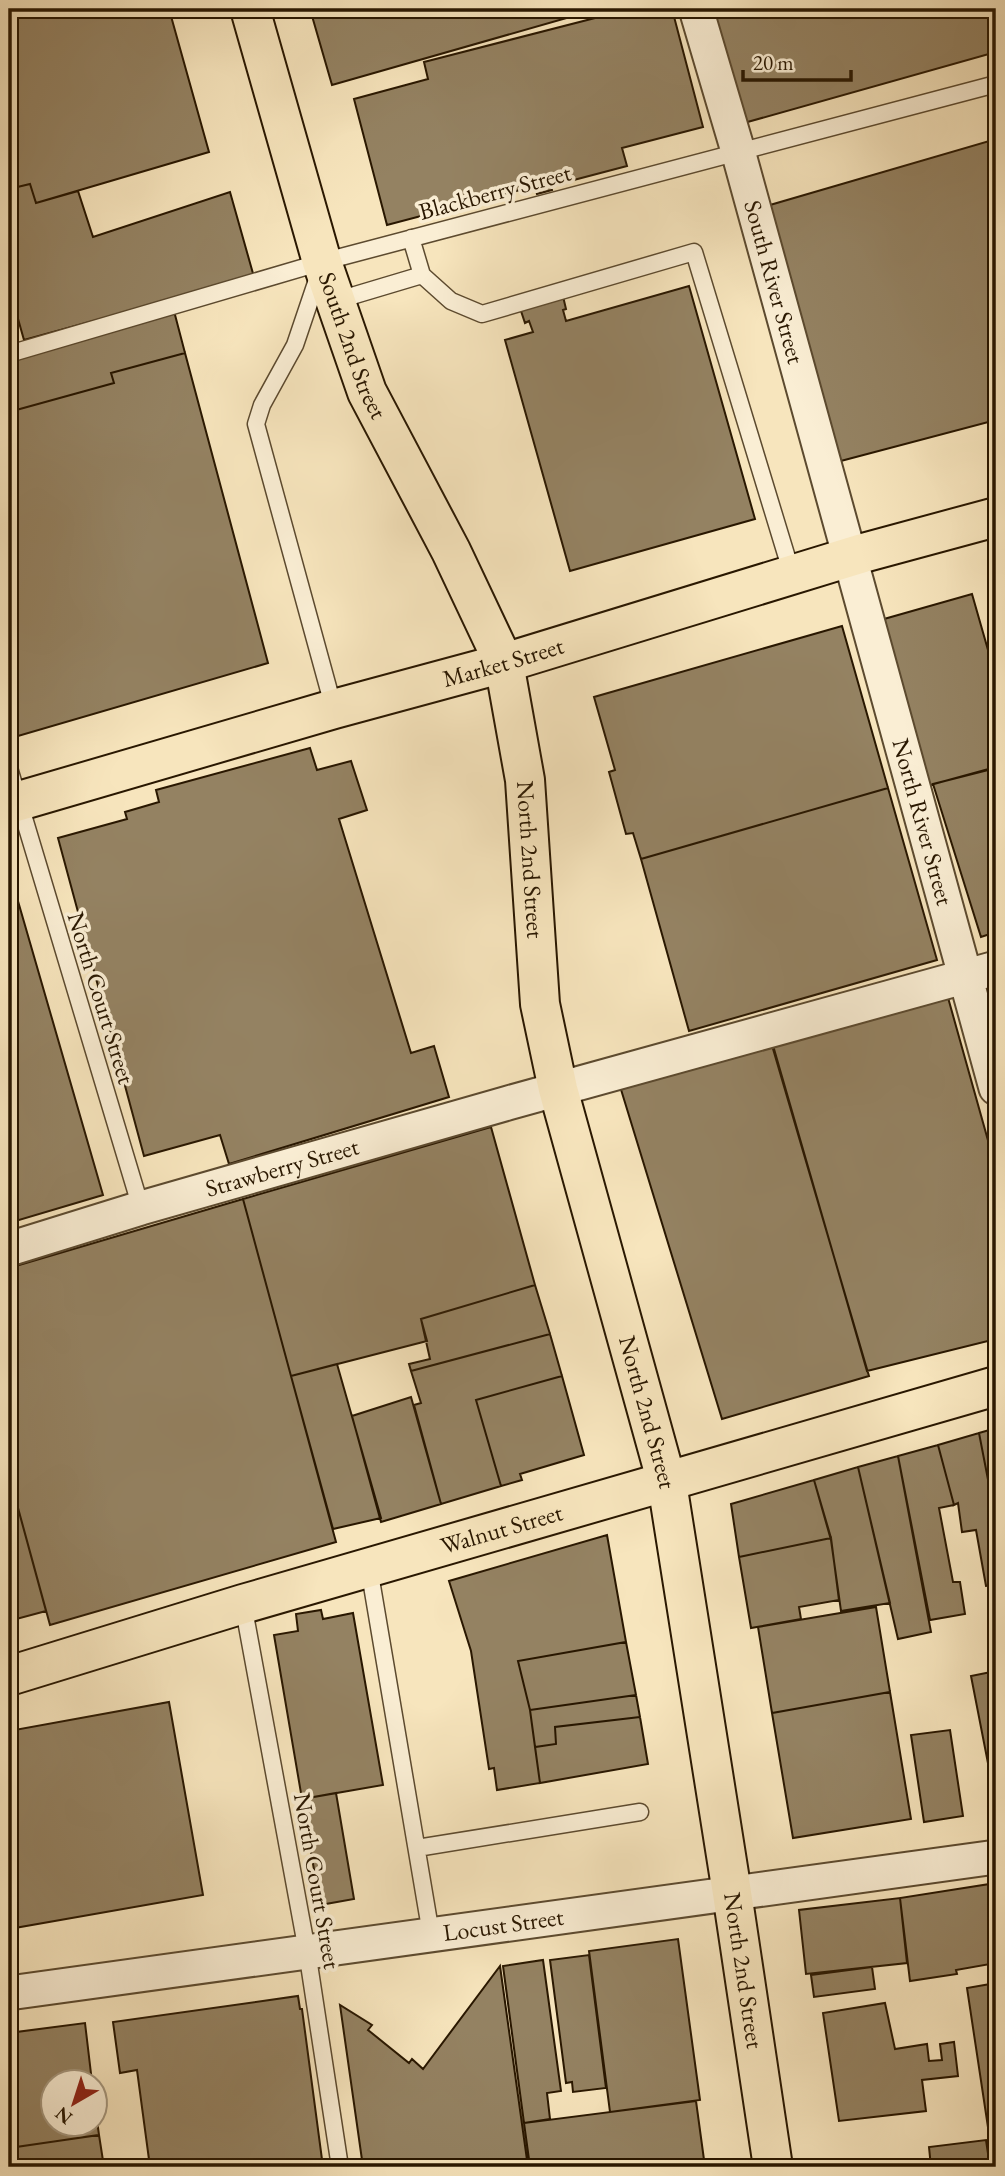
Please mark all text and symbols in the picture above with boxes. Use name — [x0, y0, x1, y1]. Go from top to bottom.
scale bar — [743, 38, 851, 82]
text: 20 m — [753, 49, 794, 76]
street label: Blackberry Street — [415, 156, 575, 227]
street label: South River Street — [737, 197, 812, 368]
street label: South 2nd Street — [312, 268, 395, 425]
street label: Market Street — [439, 630, 568, 694]
street label: North River Street — [886, 735, 961, 909]
street label: North 2nd Street — [510, 780, 552, 940]
street label: North Court Street — [61, 908, 142, 1088]
street label: Strawberry Street — [202, 1130, 363, 1204]
street label: North 2nd Street — [612, 1332, 684, 1491]
street label: Walnut Street — [437, 1496, 566, 1561]
street label: North Court Street — [287, 1790, 348, 1972]
street label: North 2nd Street — [717, 1890, 771, 2051]
street label: Locust Street — [441, 1901, 566, 1948]
north arrow — [38, 2068, 108, 2138]
text: N — [49, 2101, 77, 2130]

